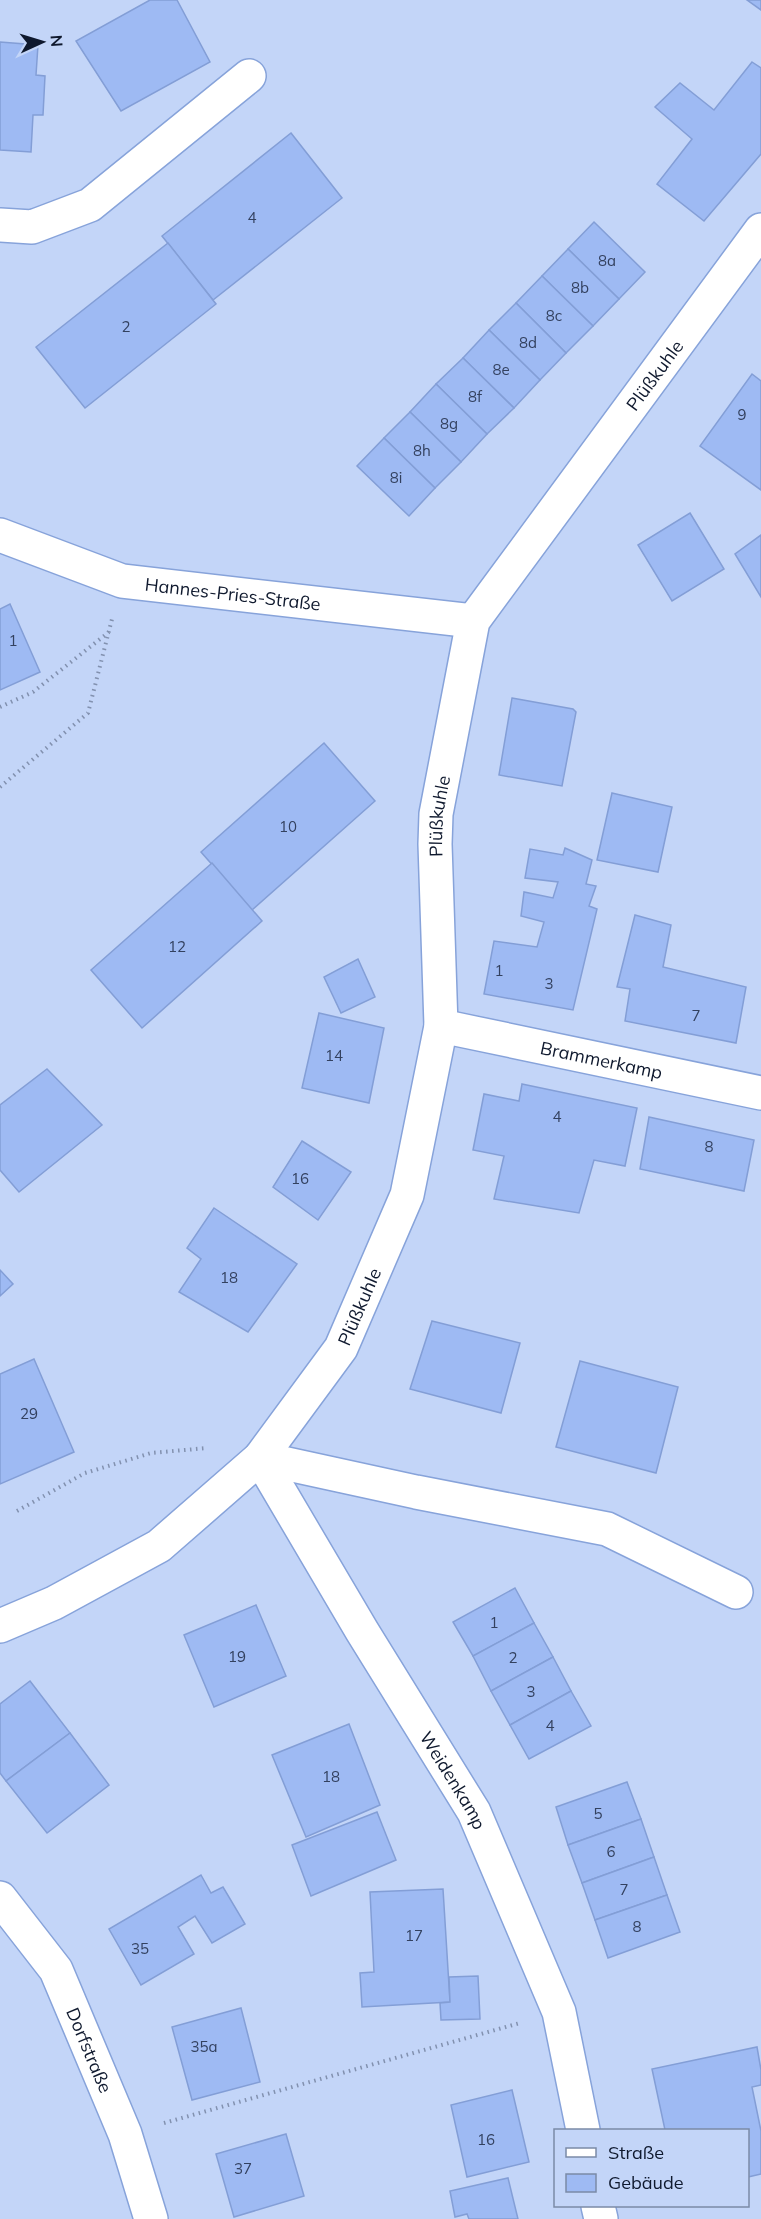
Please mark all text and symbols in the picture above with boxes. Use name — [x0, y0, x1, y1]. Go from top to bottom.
north arrow — [12, 12, 72, 72]
text: N — [47, 34, 67, 48]
house number: 4 — [247, 208, 257, 227]
house number: 8a — [598, 251, 616, 270]
house number: 8b — [571, 278, 589, 297]
house number: 8c — [546, 306, 562, 325]
house number: 2 — [121, 317, 131, 336]
house number: 8d — [519, 333, 537, 352]
street label: Plüßkuhle — [621, 335, 688, 415]
house number: 8e — [492, 360, 510, 379]
house number: 8f — [468, 387, 483, 406]
house number: 9 — [737, 405, 747, 424]
house number: 8g — [440, 414, 458, 433]
house number: 8h — [413, 441, 431, 460]
house number: 8i — [390, 468, 402, 487]
street label: Hannes-Pries-Straße — [144, 572, 322, 615]
house number: 1 — [8, 631, 18, 650]
street label: Plüßkuhle — [423, 773, 455, 857]
house number: 10 — [279, 817, 297, 836]
house number: 12 — [168, 937, 186, 956]
house number: 1 — [494, 961, 504, 980]
house number: 3 — [544, 974, 554, 993]
house number: 7 — [691, 1006, 701, 1025]
street label: Brammerkamp — [538, 1036, 665, 1084]
house number: 14 — [325, 1046, 343, 1065]
house number: 4 — [552, 1107, 562, 1126]
house number: 8 — [704, 1137, 714, 1156]
house number: 16 — [291, 1169, 309, 1188]
street label: Plüßkuhle — [332, 1264, 386, 1349]
house number: 18 — [220, 1268, 238, 1287]
house number: 29 — [20, 1404, 38, 1423]
house number: 1 — [489, 1613, 499, 1632]
house number: 19 — [228, 1647, 246, 1666]
house number: 2 — [508, 1648, 518, 1667]
house number: 3 — [526, 1682, 536, 1701]
house number: 4 — [545, 1716, 555, 1735]
street label: Weidenkamp — [415, 1727, 492, 1833]
house number: 18 — [322, 1767, 340, 1786]
house number: 5 — [593, 1804, 603, 1823]
house number: 6 — [606, 1842, 616, 1861]
house number: 7 — [619, 1880, 629, 1899]
house number: 8 — [632, 1917, 642, 1936]
house number: 17 — [405, 1926, 423, 1945]
house number: 35 — [131, 1939, 149, 1958]
street label: Dorfstraße — [62, 2004, 118, 2096]
house number: 35a — [190, 2037, 218, 2056]
legend — [554, 2129, 749, 2207]
house number: 16 — [477, 2130, 495, 2149]
text: Straße — [608, 2141, 664, 2164]
house number: 37 — [234, 2159, 252, 2178]
text: Gebäude — [608, 2171, 684, 2194]

